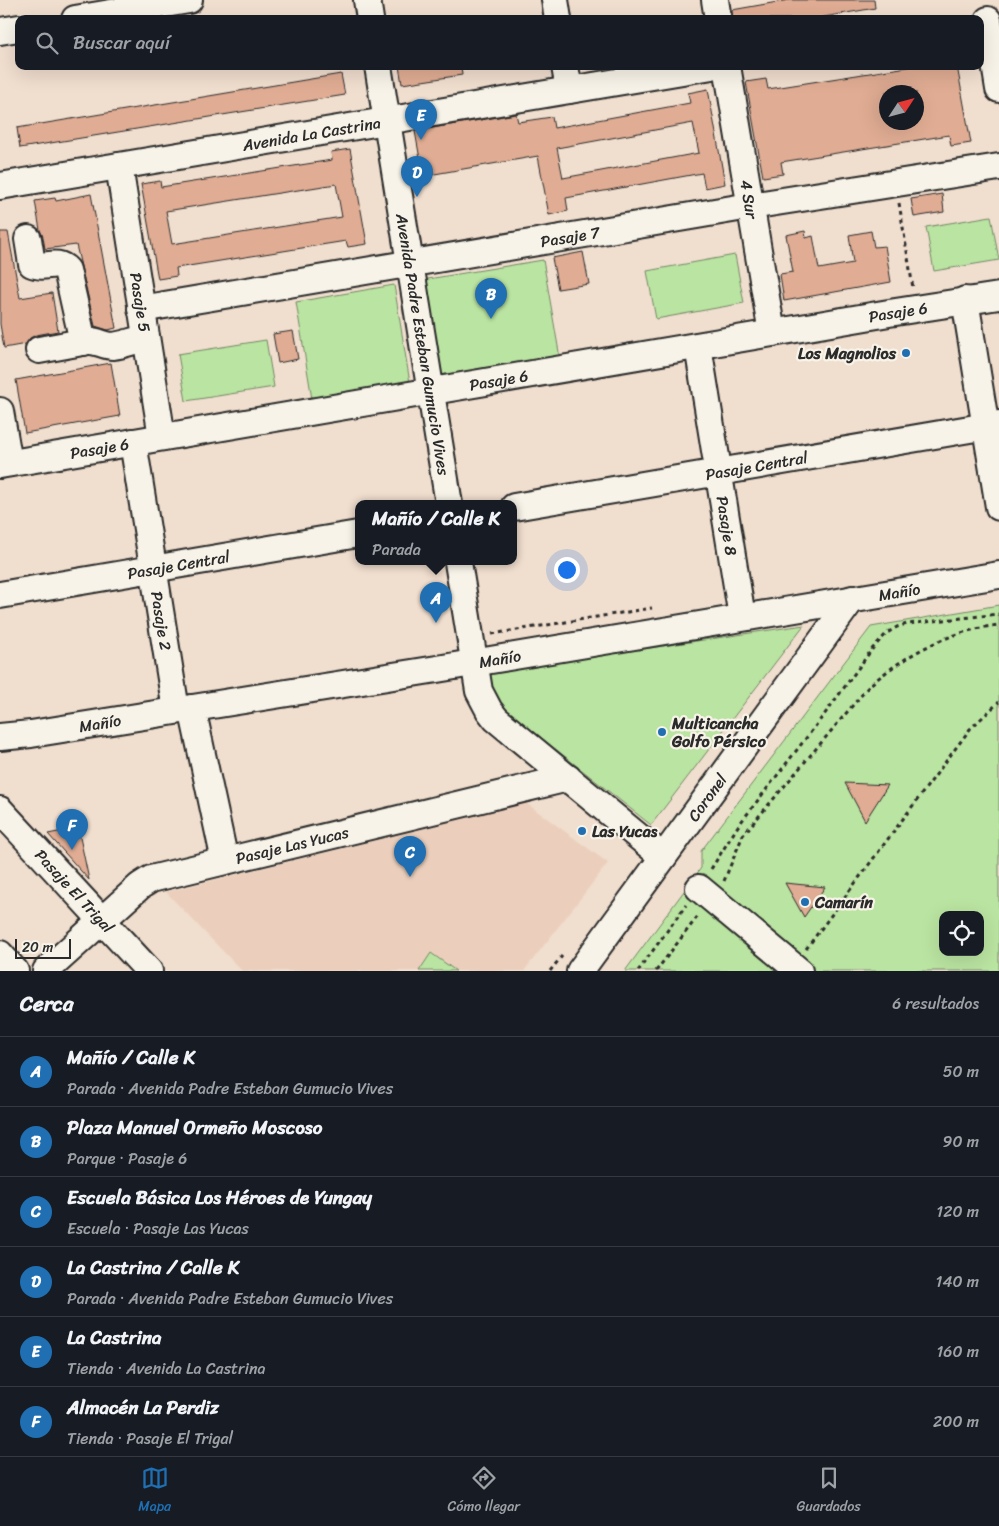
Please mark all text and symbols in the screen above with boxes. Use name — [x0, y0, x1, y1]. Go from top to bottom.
search box — [15, 15, 984, 70]
text: Buscar aquí — [73, 26, 170, 59]
icon: search — [33, 29, 61, 57]
north arrow — [879, 85, 924, 130]
pin: E — [405, 99, 437, 140]
street label: Avenida La Castrina — [239, 108, 383, 160]
pin: D — [401, 156, 433, 197]
street label: 4 Sur — [731, 177, 767, 222]
street label: Avenida Padre Esteban Gumucio Vives — [387, 210, 458, 478]
street label: Pasaje 7 — [538, 218, 603, 256]
street label: Pasaje 5 — [121, 270, 159, 335]
pin: B — [475, 278, 507, 319]
street label: Pasaje 6 — [866, 293, 930, 331]
place label: Los Magnolios — [798, 339, 897, 368]
marker: Los Magnolios — [900, 347, 912, 359]
street label: Pasaje 6 — [467, 361, 531, 400]
street label: Pasaje 6 — [68, 429, 131, 468]
street label: Pasaje Central — [703, 443, 810, 489]
street label: Pasaje 8 — [708, 494, 746, 558]
popup — [355, 500, 517, 565]
text: Mañío / Calle K — [372, 502, 500, 535]
text: Parada — [372, 535, 421, 564]
street label: Pasaje Central — [125, 542, 232, 588]
your location — [554, 557, 580, 583]
street label: Mañío — [876, 574, 923, 610]
pin: A — [420, 582, 452, 623]
street label: Pasaje 2 — [142, 589, 180, 652]
street label: Mañío — [477, 641, 523, 677]
street label: Mañío — [77, 706, 123, 741]
place label: Multicancha Golfo Pérsico — [671, 709, 767, 756]
marker: Multicancha Golfo Pérsico — [656, 726, 668, 738]
street label: Coronel — [680, 767, 735, 828]
pin: F — [56, 809, 88, 850]
street label: Pasaje Las Yucas — [233, 817, 353, 873]
place label: Las Yucas — [592, 817, 658, 846]
marker: Las Yucas — [576, 825, 588, 837]
pin: C — [394, 836, 426, 877]
street label: Pasaje El Trigal — [27, 842, 122, 941]
place label: Camarín — [814, 888, 873, 917]
marker: Camarín — [799, 896, 811, 908]
map controls — [939, 911, 984, 956]
button: locate — [939, 911, 984, 956]
text: 20 m — [22, 935, 53, 960]
scale bar — [15, 936, 71, 959]
text: Cerca — [20, 985, 74, 1023]
text: 6 resultados — [892, 989, 979, 1018]
text: Mañío / Calle K — [67, 1041, 195, 1074]
text: A — [31, 1057, 41, 1086]
text: 50 m — [943, 1057, 979, 1086]
text: Parada · Avenida Padre Esteban Gumucio Vives — [67, 1074, 393, 1103]
text: Plaza Manuel Ormeño Moscoso — [67, 1111, 322, 1144]
text: B — [31, 1127, 41, 1156]
text: 90 m — [943, 1127, 979, 1156]
text: Parque · Pasaje 6 — [67, 1144, 187, 1173]
text: Escuela Básica Los Héroes de Yungay — [67, 1181, 372, 1214]
text: C — [31, 1197, 41, 1226]
text: 120 m — [936, 1197, 979, 1226]
text: Escuela · Pasaje Las Yucas — [67, 1214, 249, 1243]
text: La Castrina / Calle K — [67, 1251, 239, 1284]
text: D — [31, 1267, 41, 1296]
text: 140 m — [936, 1267, 979, 1296]
text: Parada · Avenida Padre Esteban Gumucio Vives — [67, 1284, 393, 1313]
text: La Castrina — [67, 1321, 162, 1354]
text: E — [32, 1337, 40, 1366]
text: 160 m — [936, 1337, 979, 1366]
text: Tienda · Avenida La Castrina — [67, 1354, 266, 1383]
text: Almacén La Perdiz — [67, 1391, 219, 1424]
text: F — [32, 1407, 40, 1436]
text: 200 m — [933, 1407, 979, 1436]
text: Tienda · Pasaje El Trigal — [67, 1424, 233, 1453]
tab: Mapa — [138, 1464, 171, 1519]
tab: Cómo llegar — [448, 1464, 520, 1519]
tab: Guardados — [796, 1464, 861, 1519]

